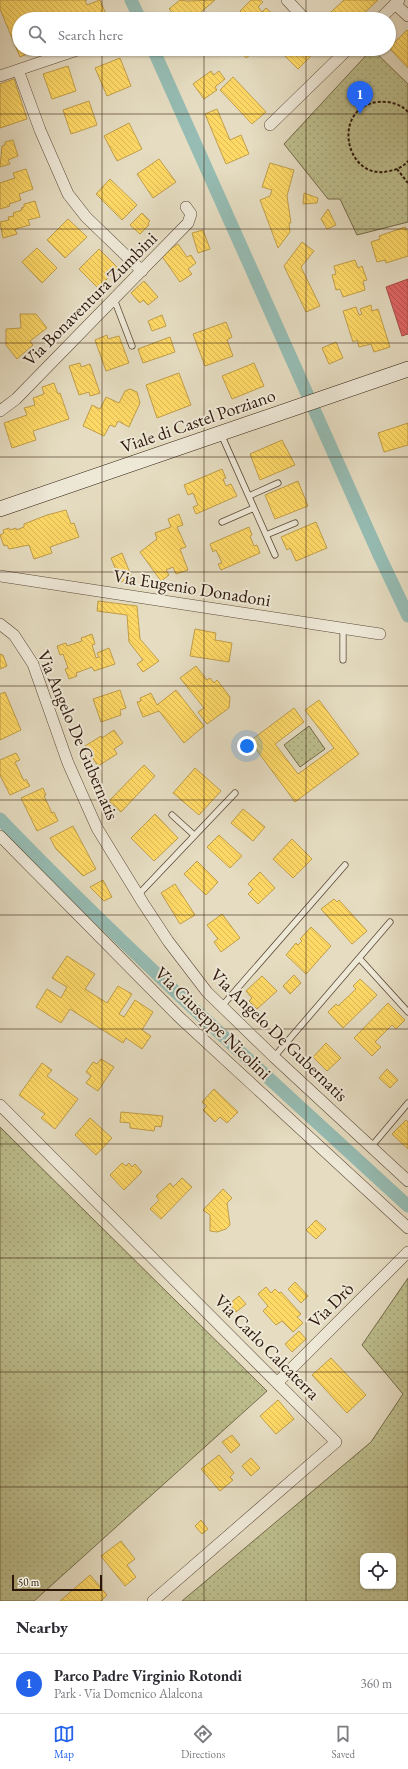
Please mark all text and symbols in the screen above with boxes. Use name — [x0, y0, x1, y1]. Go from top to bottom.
search box — [12, 12, 396, 56]
icon: search — [26, 23, 48, 45]
text: Search here — [58, 25, 123, 44]
pin: 1 — [347, 81, 373, 114]
street label: Via Bonaventura Zumbini — [18, 226, 162, 371]
street label: Viale di Castel Porziano — [117, 383, 278, 458]
street label: Via Eugenio Donadoni — [112, 564, 273, 611]
street label: Via Angelo De Gubernatis — [32, 646, 125, 823]
your location — [237, 736, 257, 756]
street label: Via Giuseppe Nicolini — [150, 961, 277, 1084]
street label: Via Angelo De Gubernatis — [206, 963, 353, 1106]
street label: Via Drò — [303, 1277, 358, 1332]
street label: Via Carlo Calcaterra — [210, 1289, 326, 1405]
map controls — [360, 1553, 396, 1589]
button: locate — [360, 1553, 396, 1589]
scale bar — [12, 1573, 102, 1592]
text: 50 m — [18, 1575, 39, 1589]
text: Nearby — [16, 1616, 68, 1638]
text: Parco Padre Virginio Rotondi — [54, 1666, 242, 1685]
text: 1 — [26, 1675, 32, 1692]
text: 360 m — [361, 1675, 392, 1692]
text: Park · Via Domenico Alaleona — [54, 1685, 203, 1702]
tab: Map — [53, 1723, 75, 1761]
tab: Directions — [181, 1723, 225, 1761]
tab: Saved — [331, 1723, 355, 1761]

